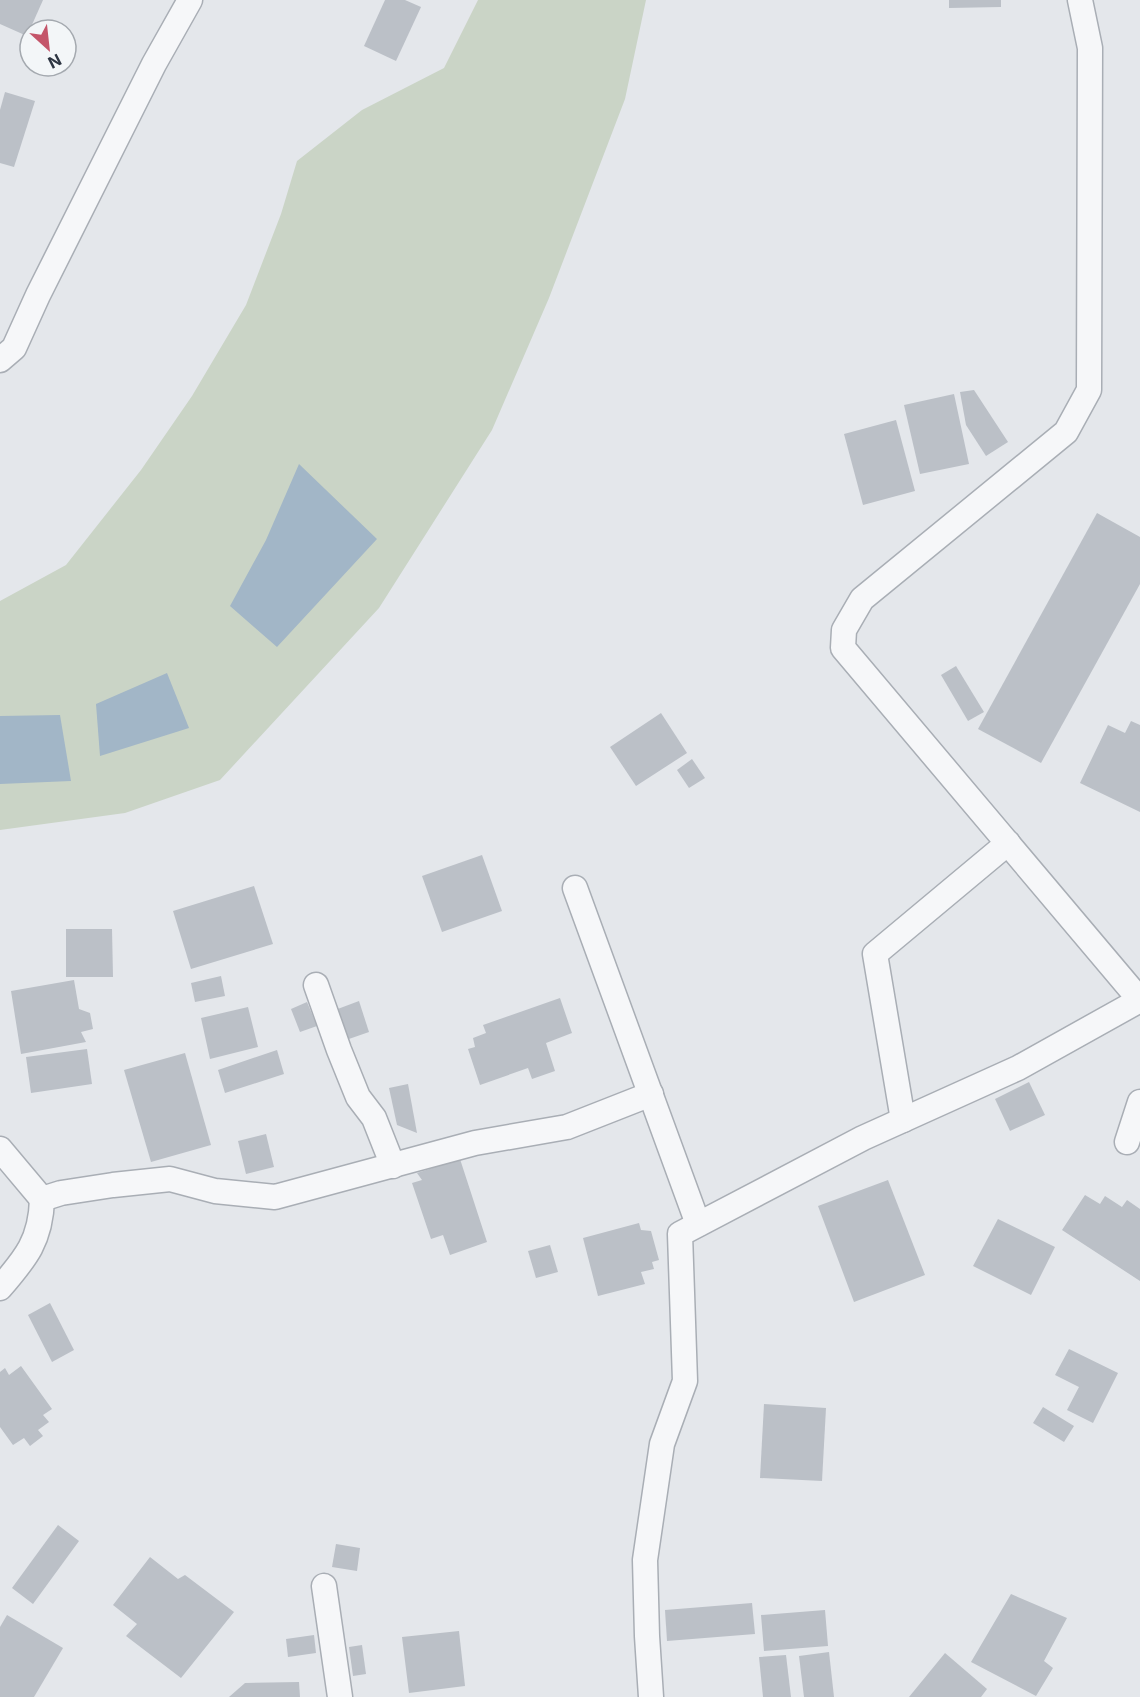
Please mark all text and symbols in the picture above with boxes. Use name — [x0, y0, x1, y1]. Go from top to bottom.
north arrow — [18, 18, 78, 78]
text: N — [45, 50, 65, 73]

